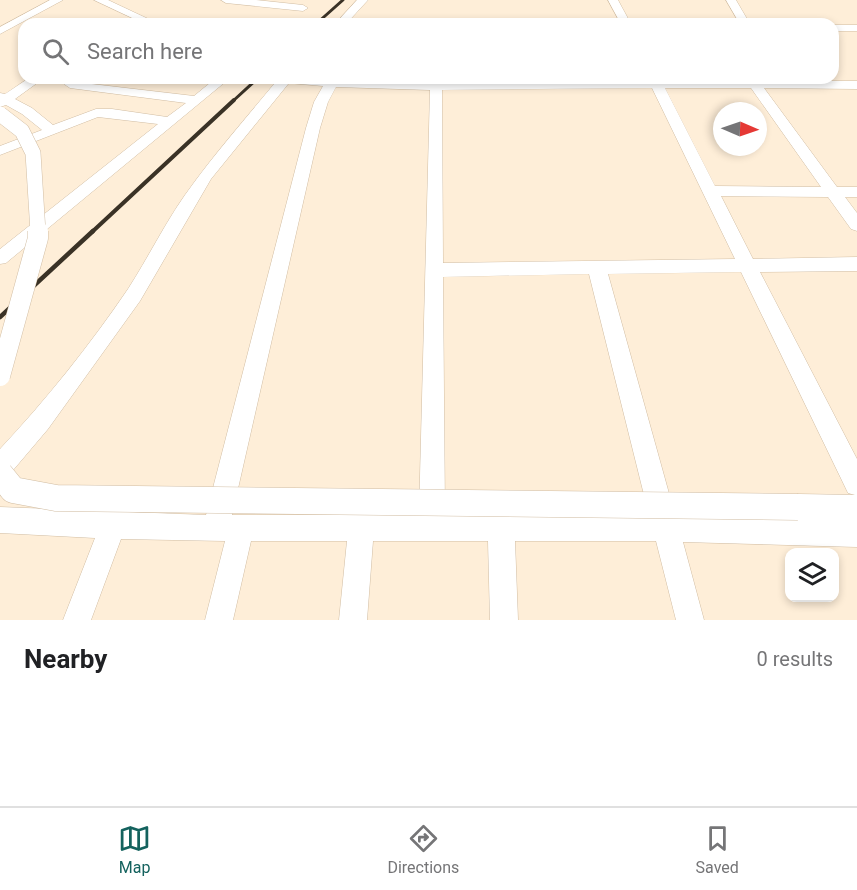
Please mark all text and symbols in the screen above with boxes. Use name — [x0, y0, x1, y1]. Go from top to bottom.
search box — [18, 18, 839, 84]
icon: search — [39, 35, 72, 68]
text: Search here — [87, 39, 203, 64]
north arrow — [713, 102, 767, 156]
map controls — [785, 548, 839, 602]
button: layers — [785, 548, 839, 602]
text: Nearby — [24, 644, 107, 674]
text: 0 results — [757, 647, 833, 671]
tab: Map — [118, 822, 151, 877]
tab: Directions — [387, 822, 459, 877]
tab: Saved — [696, 822, 739, 877]

